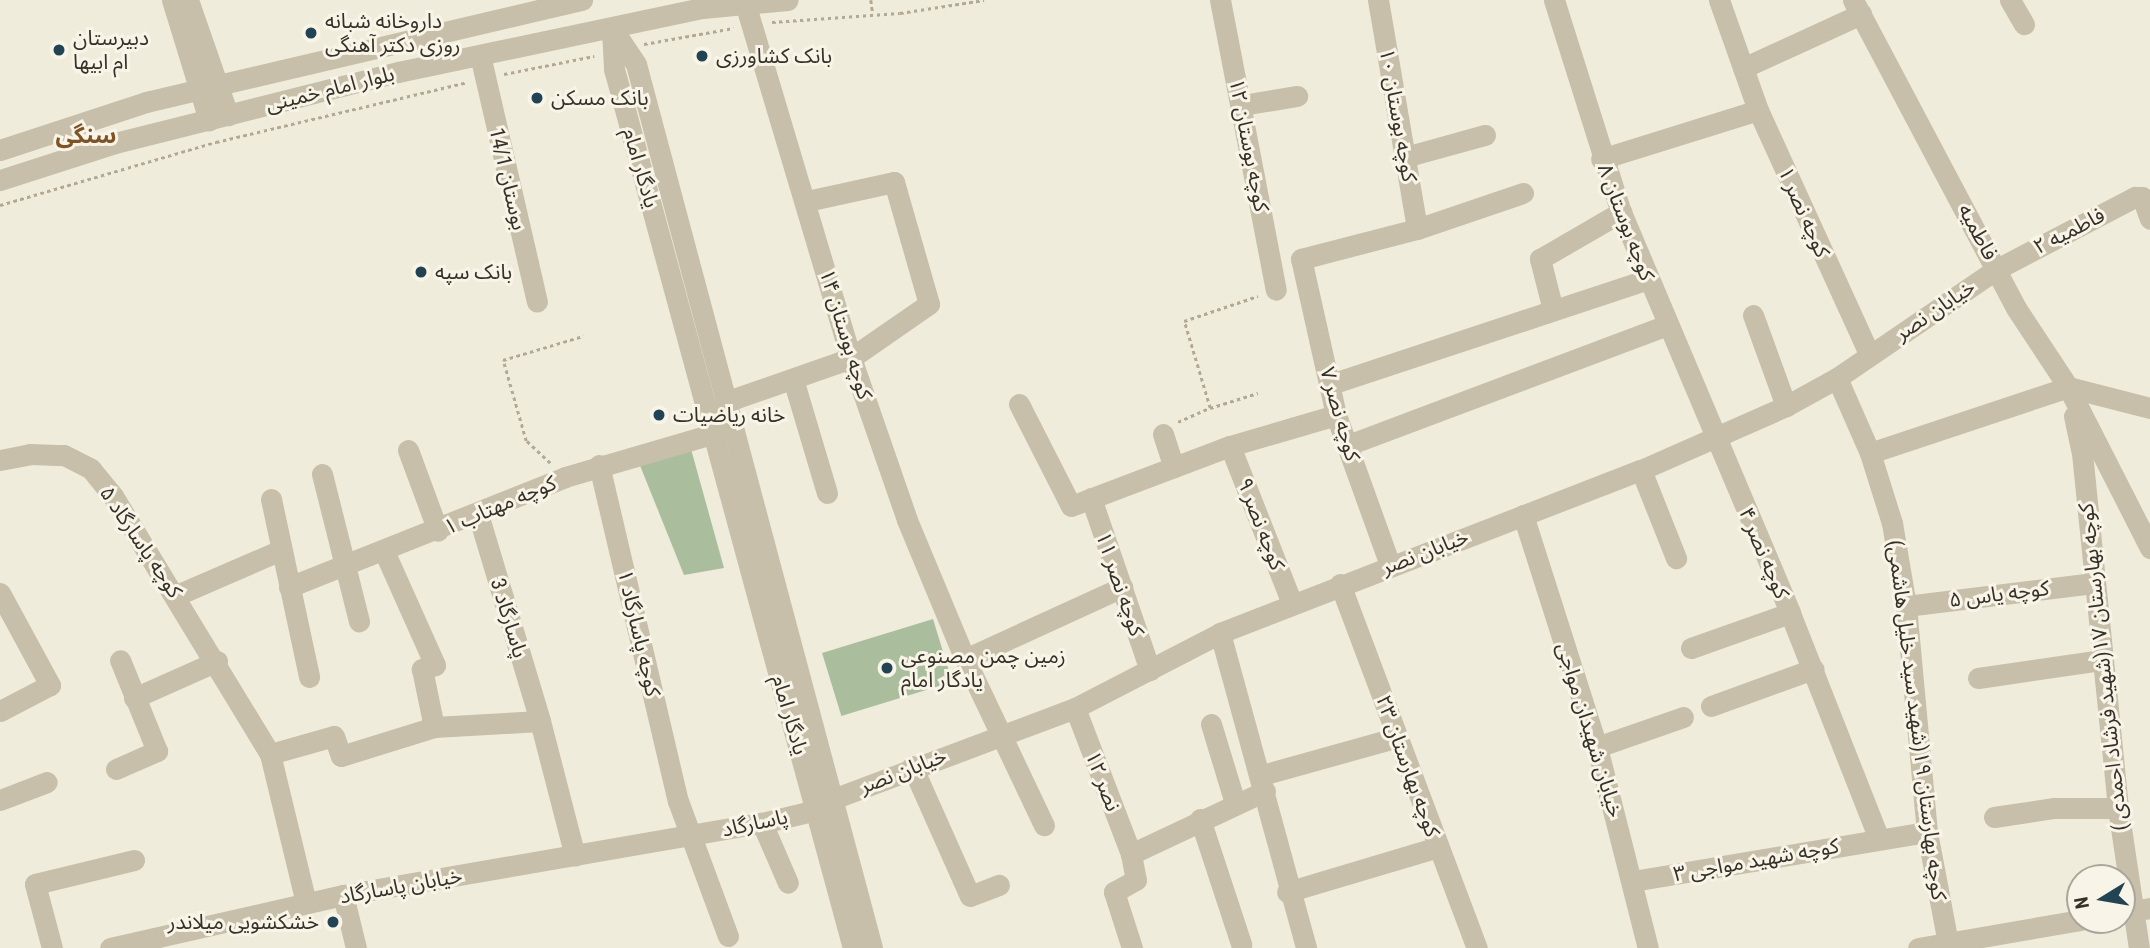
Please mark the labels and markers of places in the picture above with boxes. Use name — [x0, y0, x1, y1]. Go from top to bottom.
place label: داروخانه شبانه روزی دکتر آهنگی — [325, 8, 461, 58]
place label: دبیرستان ام ابیها — [73, 25, 149, 75]
marker: داروخانه شبانه روزی دکتر آهنگی — [303, 25, 319, 41]
marker: دبیرستان ام ابیها — [51, 42, 67, 58]
place label: بانک کشاورزی — [716, 43, 832, 69]
marker: بانک کشاورزی — [694, 48, 710, 64]
place label: بانک مسکن — [551, 85, 649, 111]
marker: بانک مسکن — [529, 90, 545, 106]
place label: بانک سپه — [435, 259, 512, 285]
marker: بانک سپه — [413, 264, 429, 280]
place label: خانه ریاضیات — [673, 402, 785, 428]
marker: خانه ریاضیات — [651, 407, 667, 423]
place label: زمین چمن مصنوعی یادگار امام — [901, 643, 1066, 693]
marker: زمین چمن مصنوعی یادگار امام — [879, 660, 895, 676]
place label: خشکشویی میلاندر — [168, 909, 319, 935]
marker: خشکشویی میلاندر — [325, 914, 341, 930]

